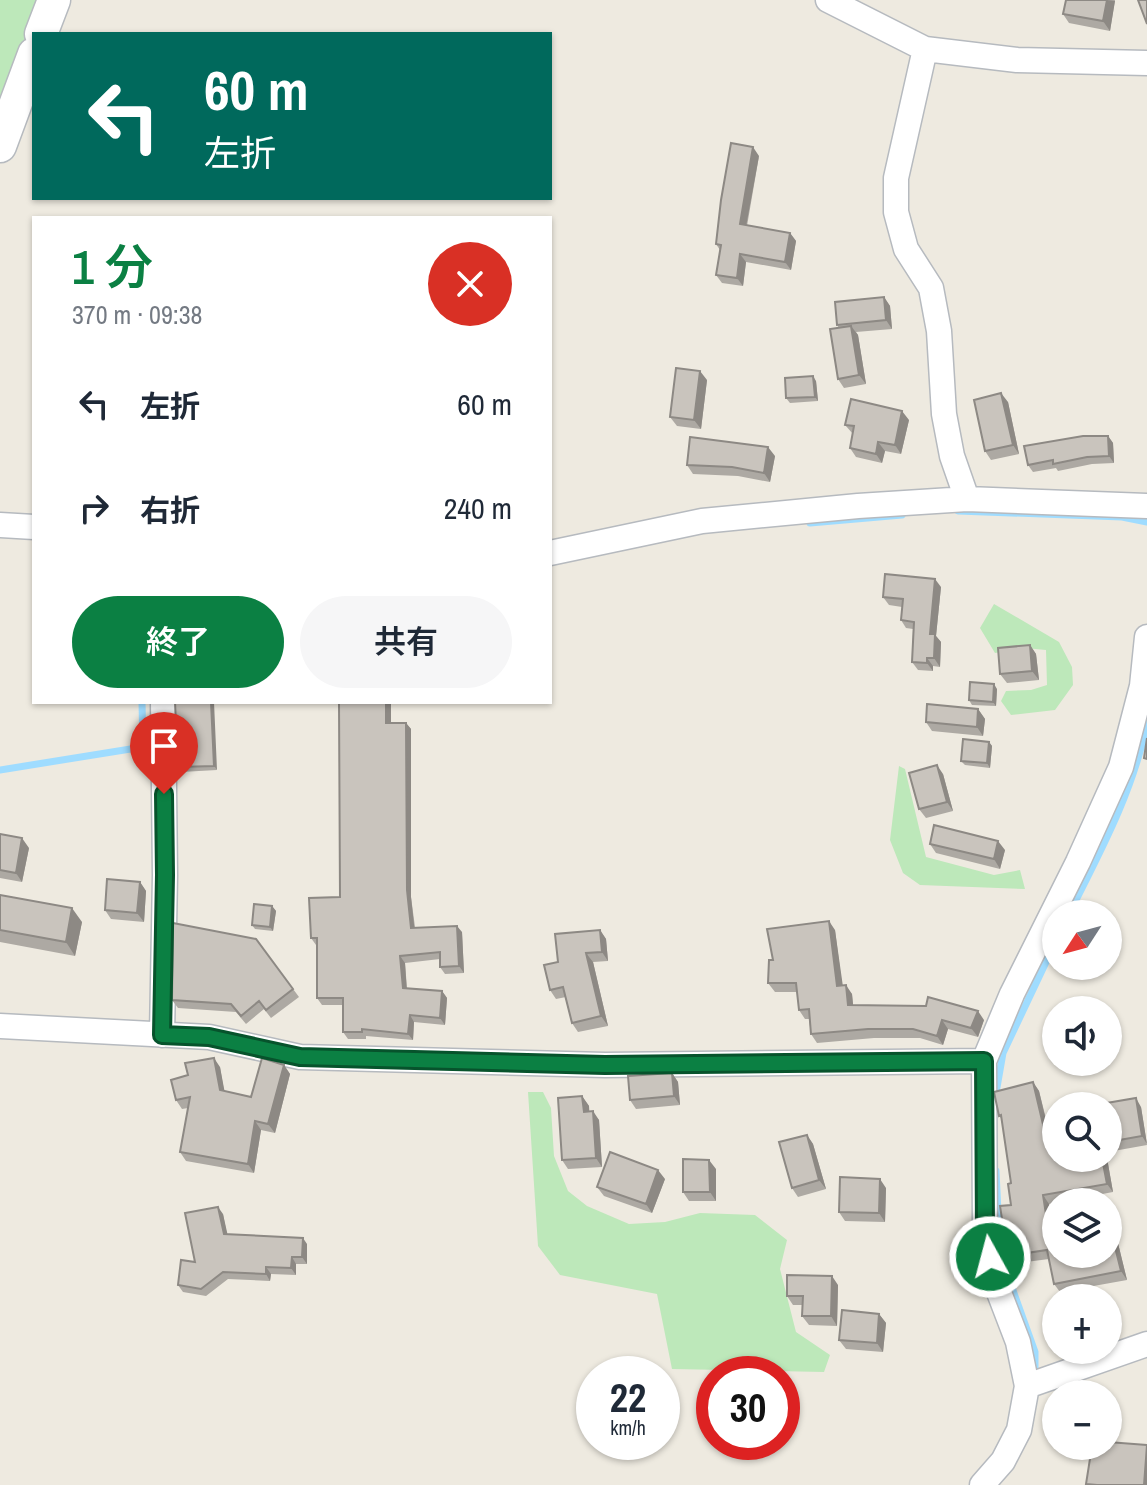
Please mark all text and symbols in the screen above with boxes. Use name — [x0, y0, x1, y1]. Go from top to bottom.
text: 60 m — [204, 52, 309, 127]
icon: left — [72, 64, 176, 168]
text: 左折 — [204, 129, 276, 177]
text: 1 分 — [72, 234, 153, 299]
button: close — [428, 242, 512, 326]
text: 370 m · 09:38 — [72, 297, 202, 332]
icon: left — [72, 382, 116, 426]
text: 60 m — [457, 384, 512, 424]
text: 左折 — [140, 386, 200, 426]
icon: right — [72, 486, 116, 530]
text: 240 m — [444, 488, 512, 528]
text: 右折 — [140, 490, 200, 530]
button: 終了 — [72, 596, 284, 688]
button: 共有 — [300, 596, 512, 688]
pin — [130, 712, 198, 794]
icon: arrive — [142, 724, 186, 768]
north arrow — [1042, 900, 1122, 980]
map controls — [1042, 900, 1122, 1460]
button: sound — [1042, 996, 1122, 1076]
button: search — [1042, 1092, 1122, 1172]
button: layers — [1042, 1188, 1122, 1268]
position arrow — [948, 1215, 1032, 1299]
button: + — [1042, 1284, 1122, 1364]
speed limit sign: 30 — [696, 1356, 800, 1460]
text: 22 — [610, 1371, 646, 1424]
button: − — [1042, 1380, 1122, 1460]
text: km/h — [610, 1414, 646, 1441]

